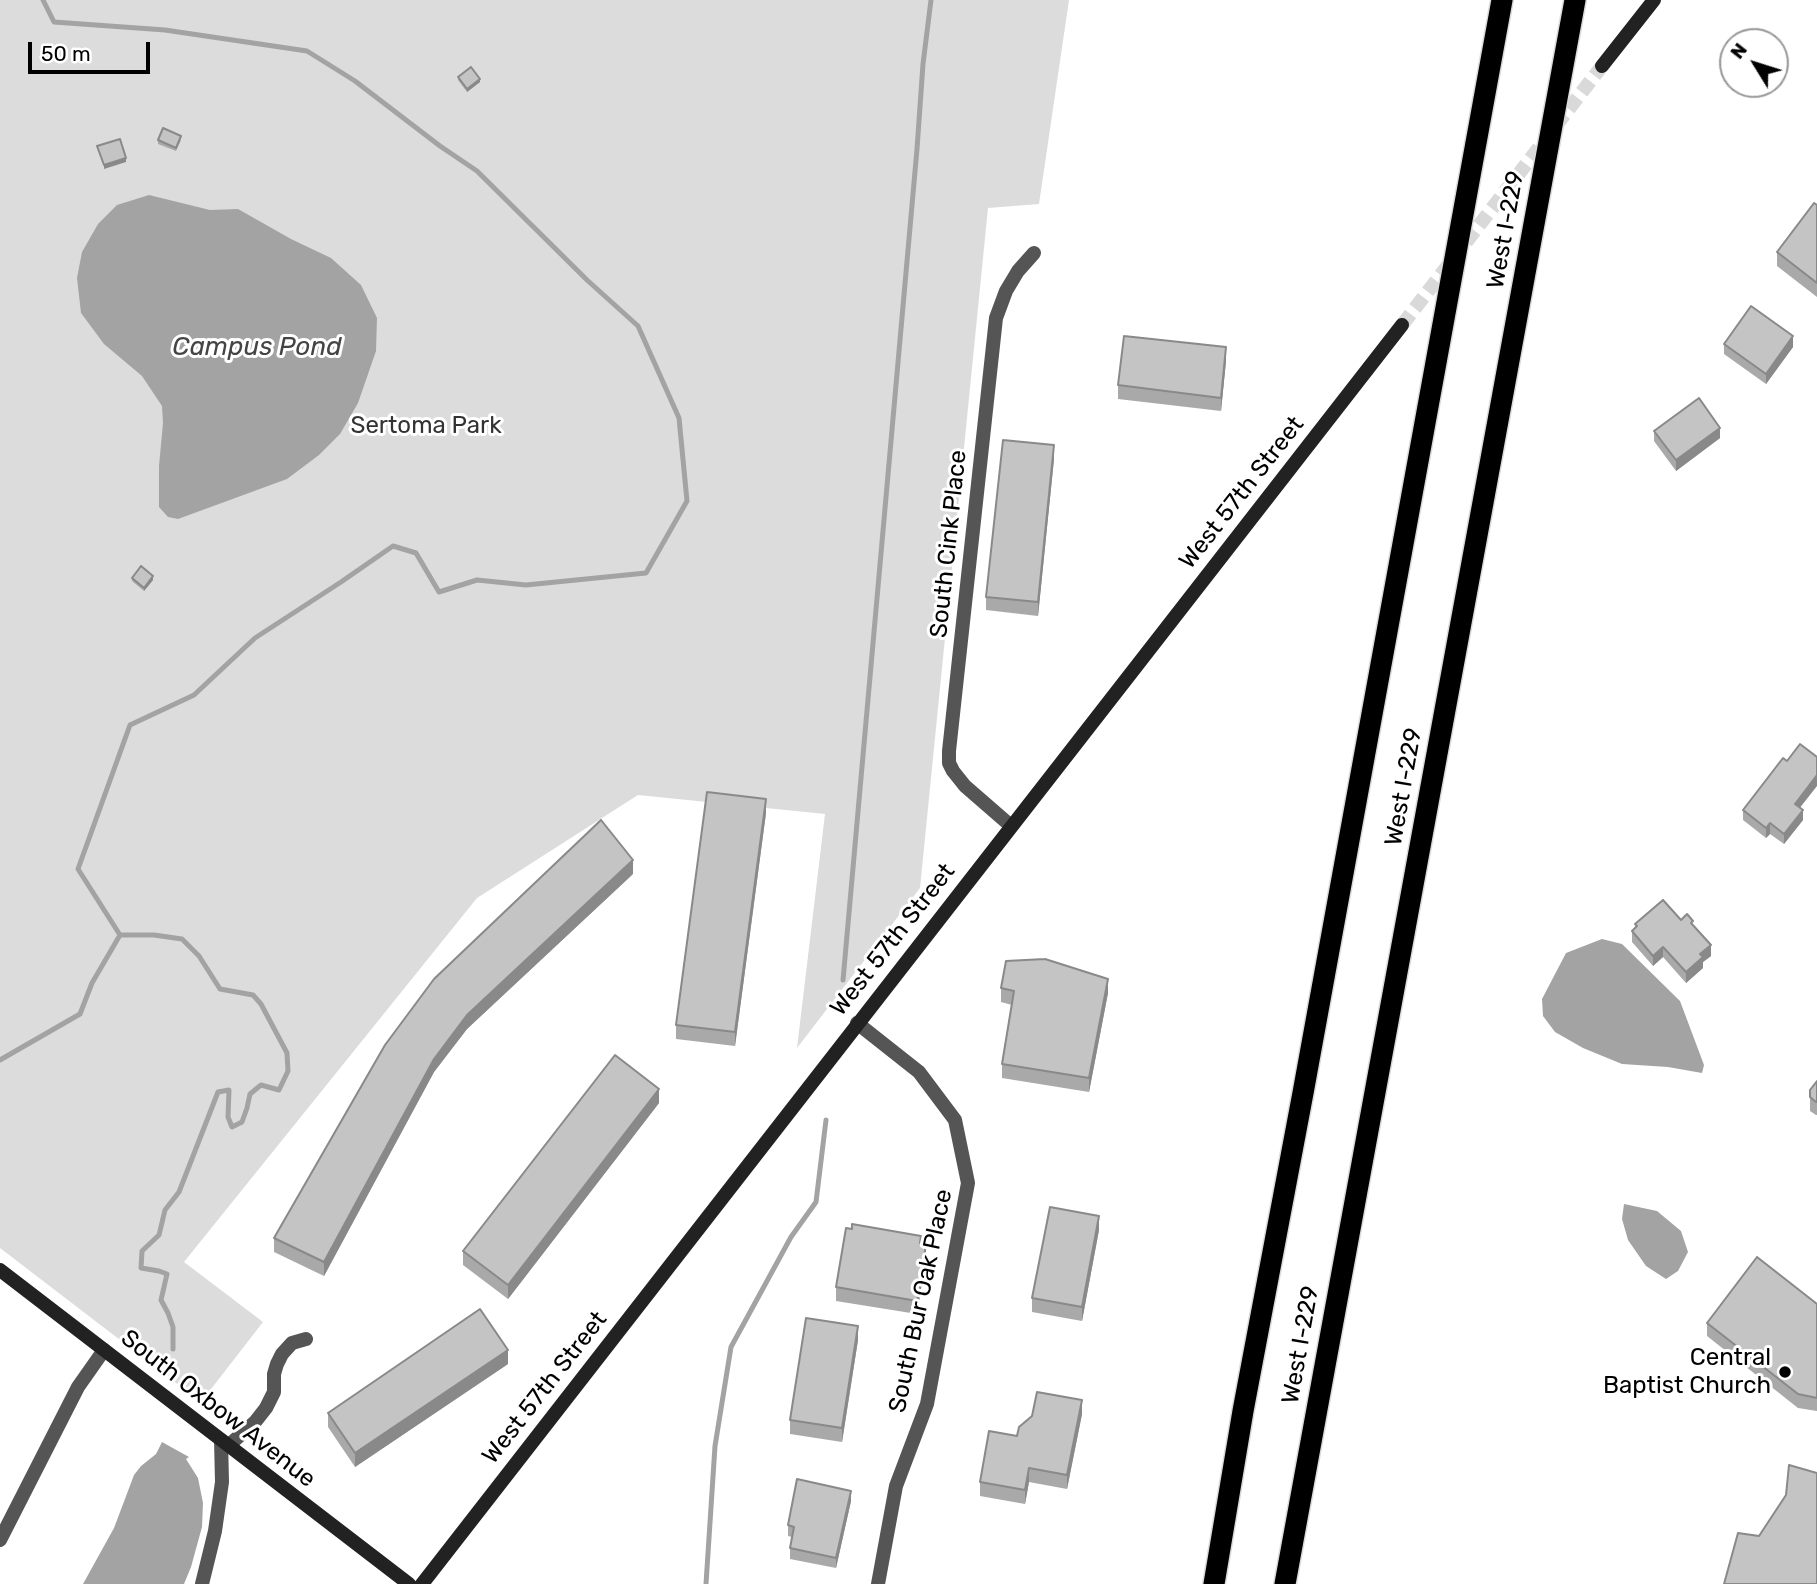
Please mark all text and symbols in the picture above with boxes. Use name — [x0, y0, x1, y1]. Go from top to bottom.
scale bar — [32, 28, 154, 72]
north arrow — [1719, 28, 1789, 98]
text: N — [1725, 39, 1752, 63]
text: 50 m — [41, 41, 91, 66]
street label: West I-229 — [1481, 169, 1531, 291]
water label: Campus Pond — [172, 331, 342, 363]
street label: West 57th Street — [1174, 411, 1310, 575]
park label: Sertoma Park — [350, 412, 502, 440]
street label: South Cink Place — [925, 449, 973, 639]
street label: West I-229 — [1379, 726, 1429, 848]
street label: West 57th Street — [825, 858, 961, 1022]
street label: South Bur Oak Place — [883, 1187, 959, 1415]
street label: West I-229 — [1276, 1284, 1326, 1406]
street label: West 57th Street — [477, 1306, 613, 1470]
street label: South Oxbow Avenue — [115, 1324, 321, 1494]
place label: Central Baptist Church — [1603, 1344, 1771, 1400]
marker: Central Baptist Church — [1777, 1364, 1793, 1380]

